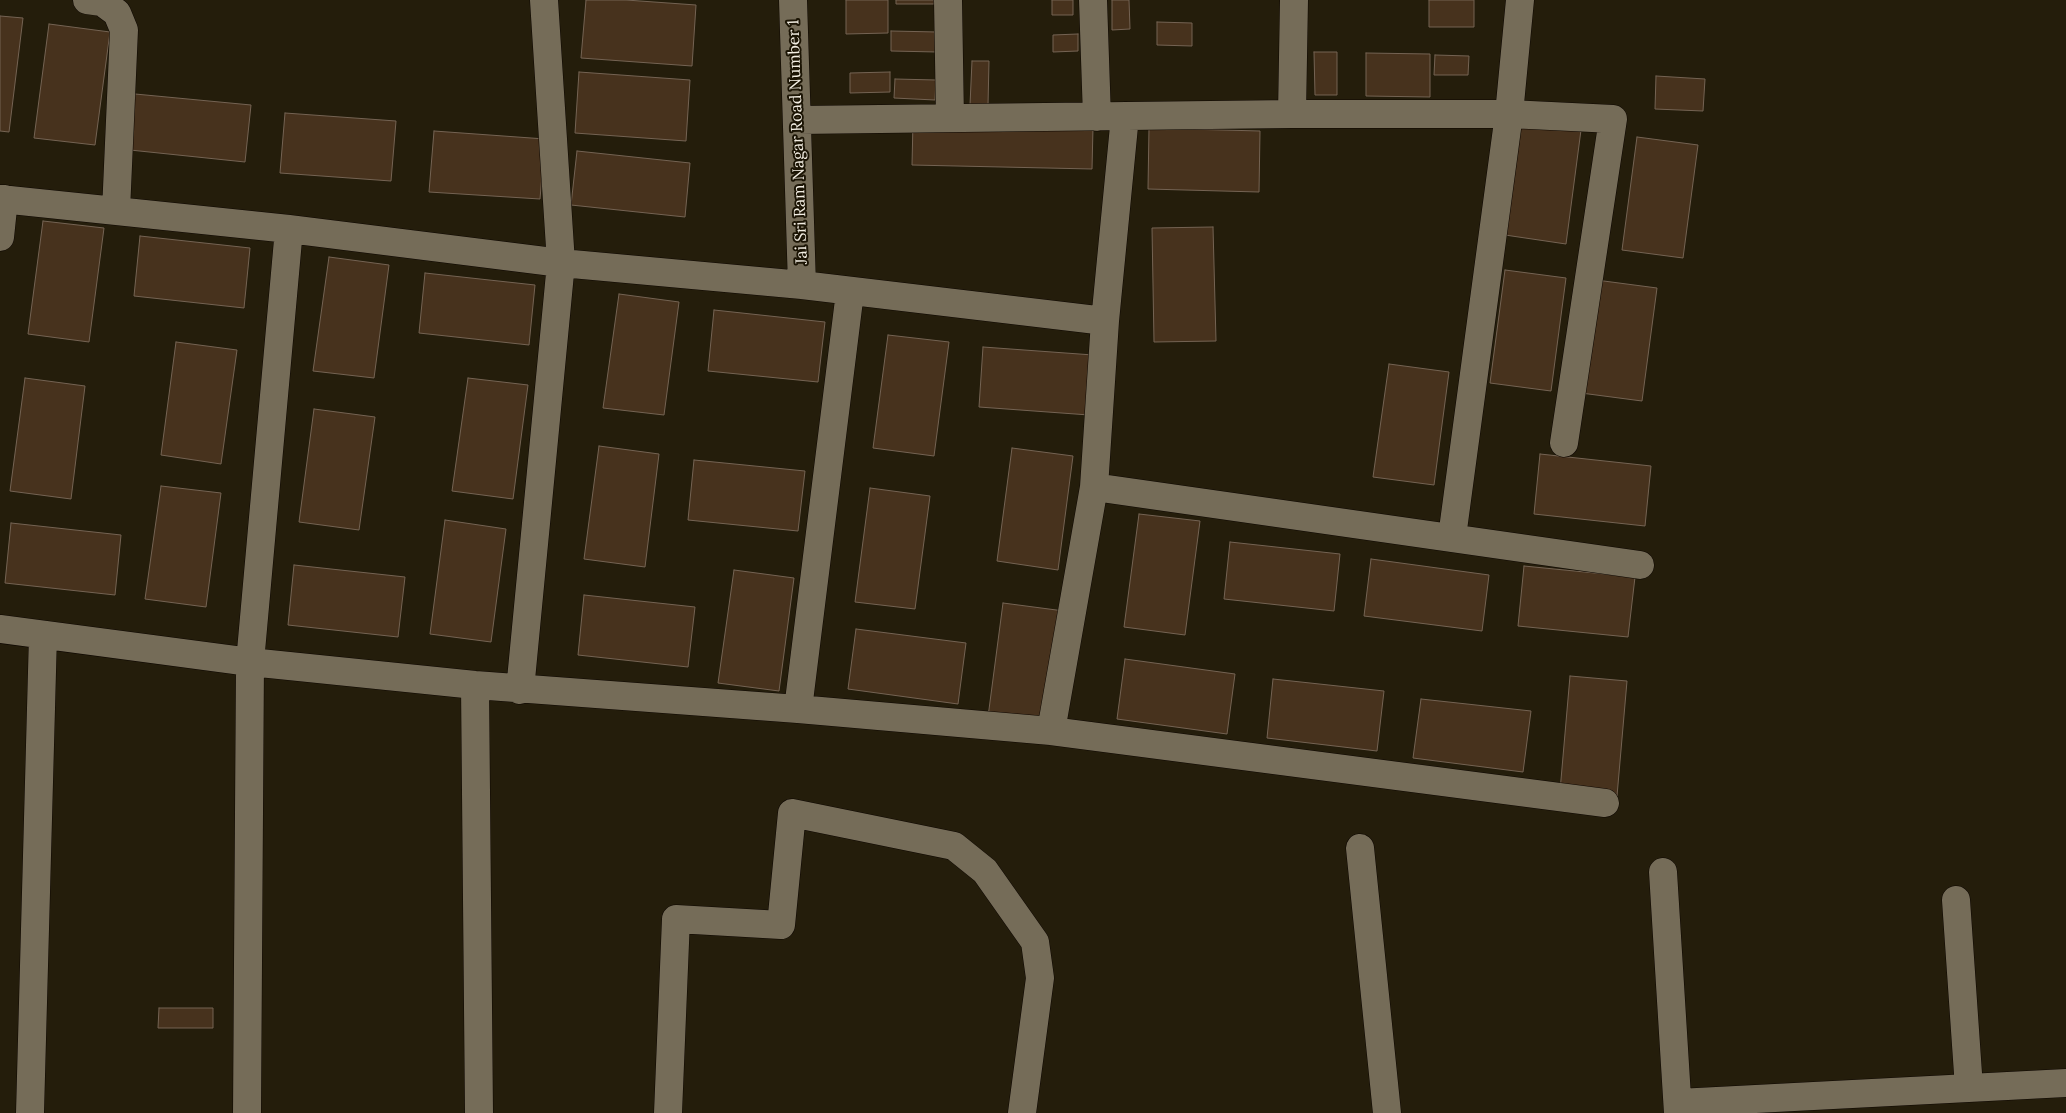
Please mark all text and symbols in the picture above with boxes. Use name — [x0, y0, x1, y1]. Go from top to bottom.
street label: Jai Sri Ram Nagar Road Number 1 — [784, 19, 812, 265]

